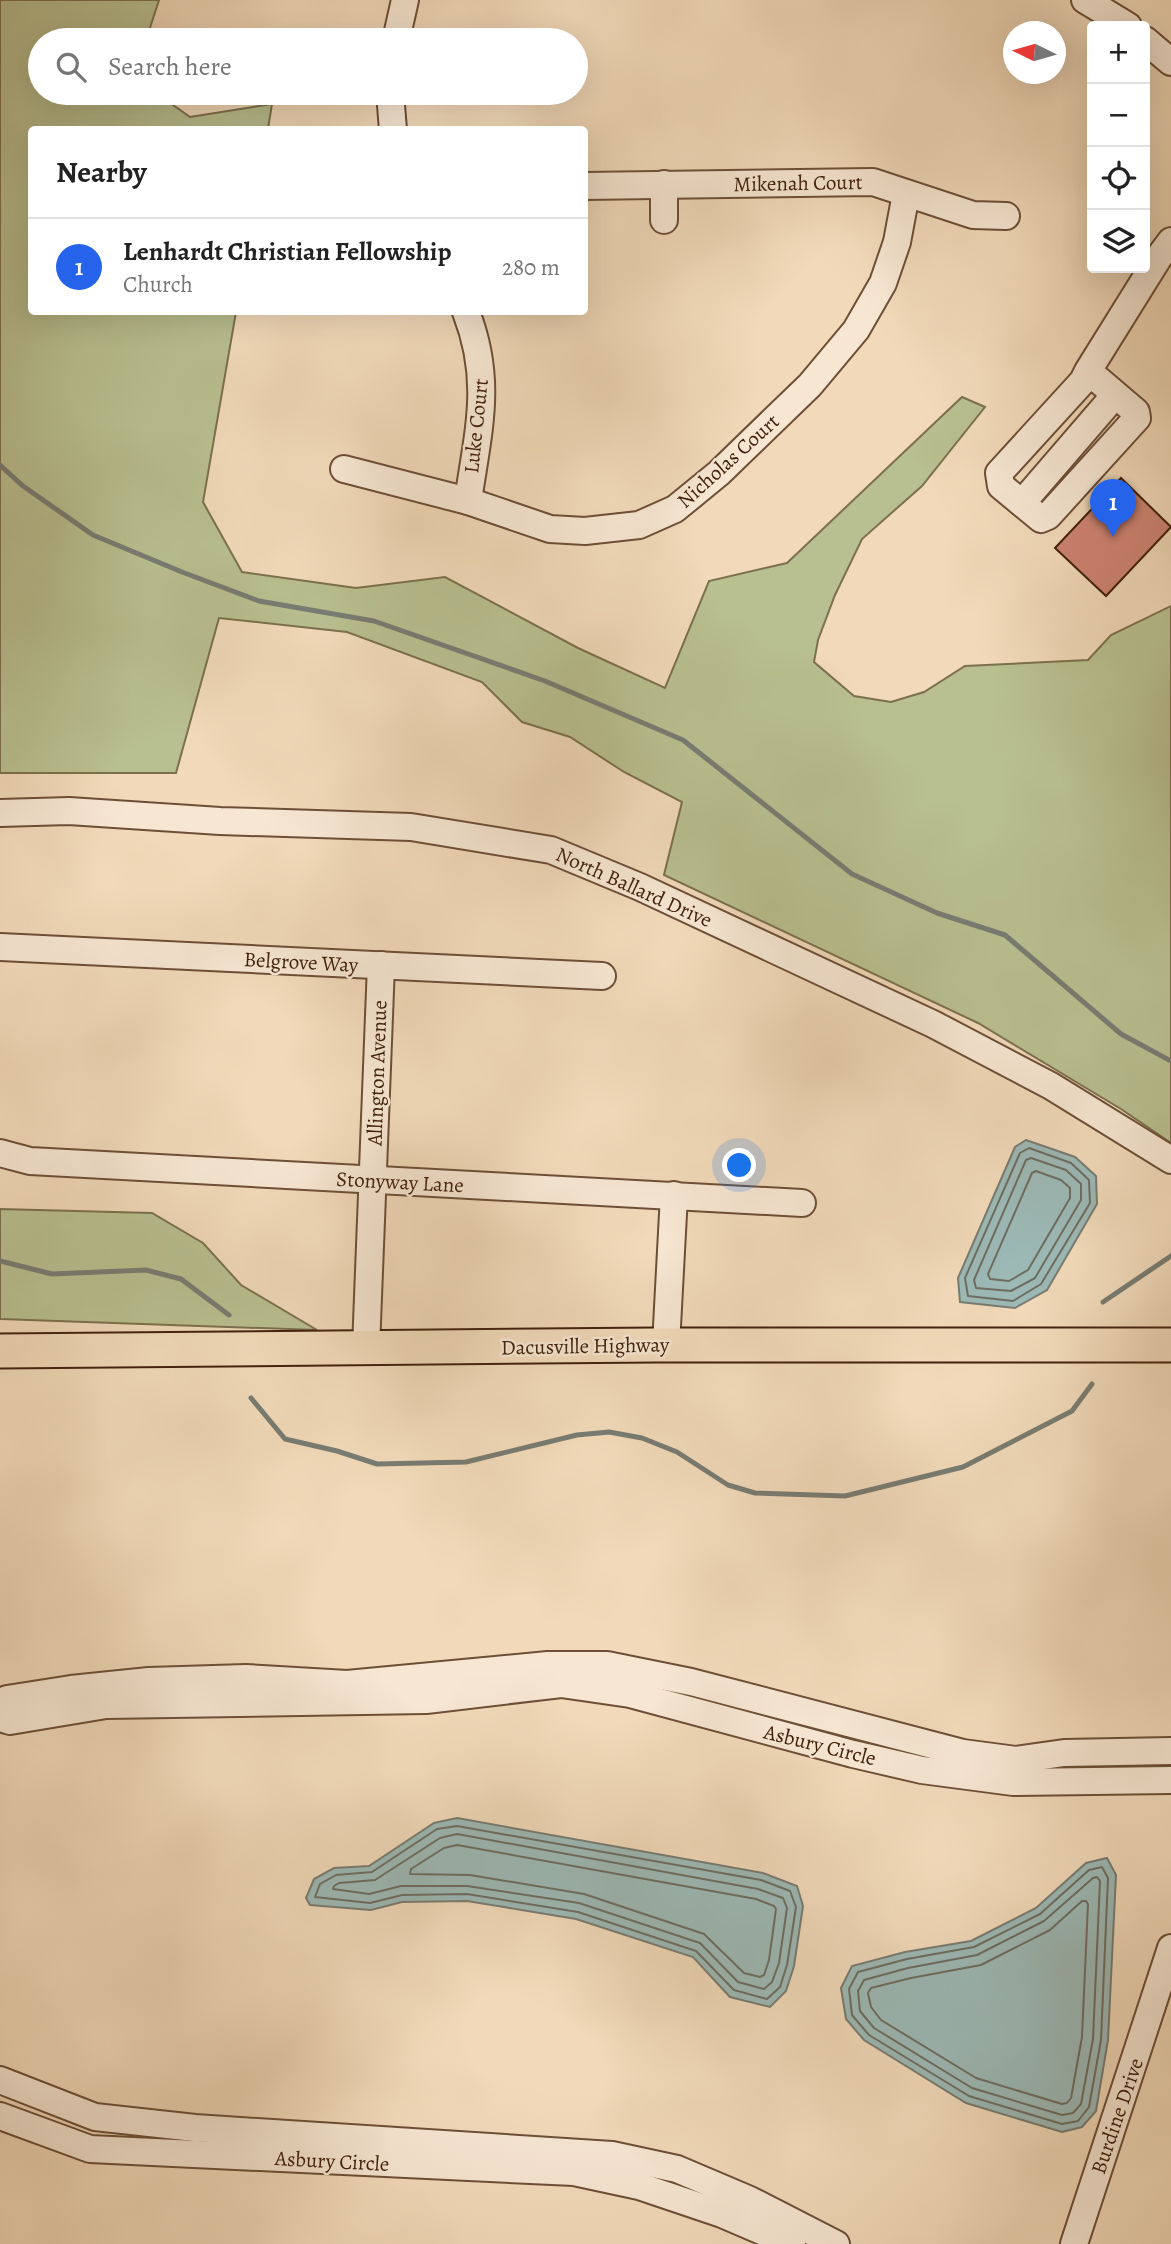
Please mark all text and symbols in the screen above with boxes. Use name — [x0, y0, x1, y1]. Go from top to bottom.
north arrow — [1003, 21, 1066, 84]
map controls — [1087, 21, 1150, 273]
button: + — [1087, 21, 1150, 84]
search box — [28, 28, 588, 105]
icon: search — [52, 48, 90, 86]
text: Search here — [108, 49, 232, 84]
button: − — [1087, 84, 1150, 147]
button: locate — [1087, 147, 1150, 210]
text: Nearby — [56, 152, 147, 192]
street label: Mikenah Court — [733, 168, 863, 198]
button: layers — [1087, 210, 1150, 273]
text: Lenhardt Christian Fellowship — [123, 234, 451, 269]
text: 1 — [75, 252, 83, 283]
text: 280 m — [502, 252, 560, 283]
text: Church — [123, 269, 193, 300]
street label: Luke Court — [457, 377, 495, 475]
street label: Nicholas Court — [671, 408, 785, 514]
pin: 1 — [1090, 479, 1136, 537]
street label: North Ballard Drive — [551, 840, 717, 934]
street label: Belgrove Way — [243, 945, 360, 979]
street label: Allington Avenue — [360, 1000, 394, 1147]
your location — [722, 1148, 756, 1182]
street label: Stonyway Lane — [335, 1165, 465, 1199]
street label: Dacusville Highway — [501, 1331, 670, 1361]
street label: Asbury Circle — [760, 1717, 879, 1772]
street label: Burdine Drive — [1084, 2054, 1150, 2178]
street label: Asbury Circle — [273, 2144, 390, 2178]

